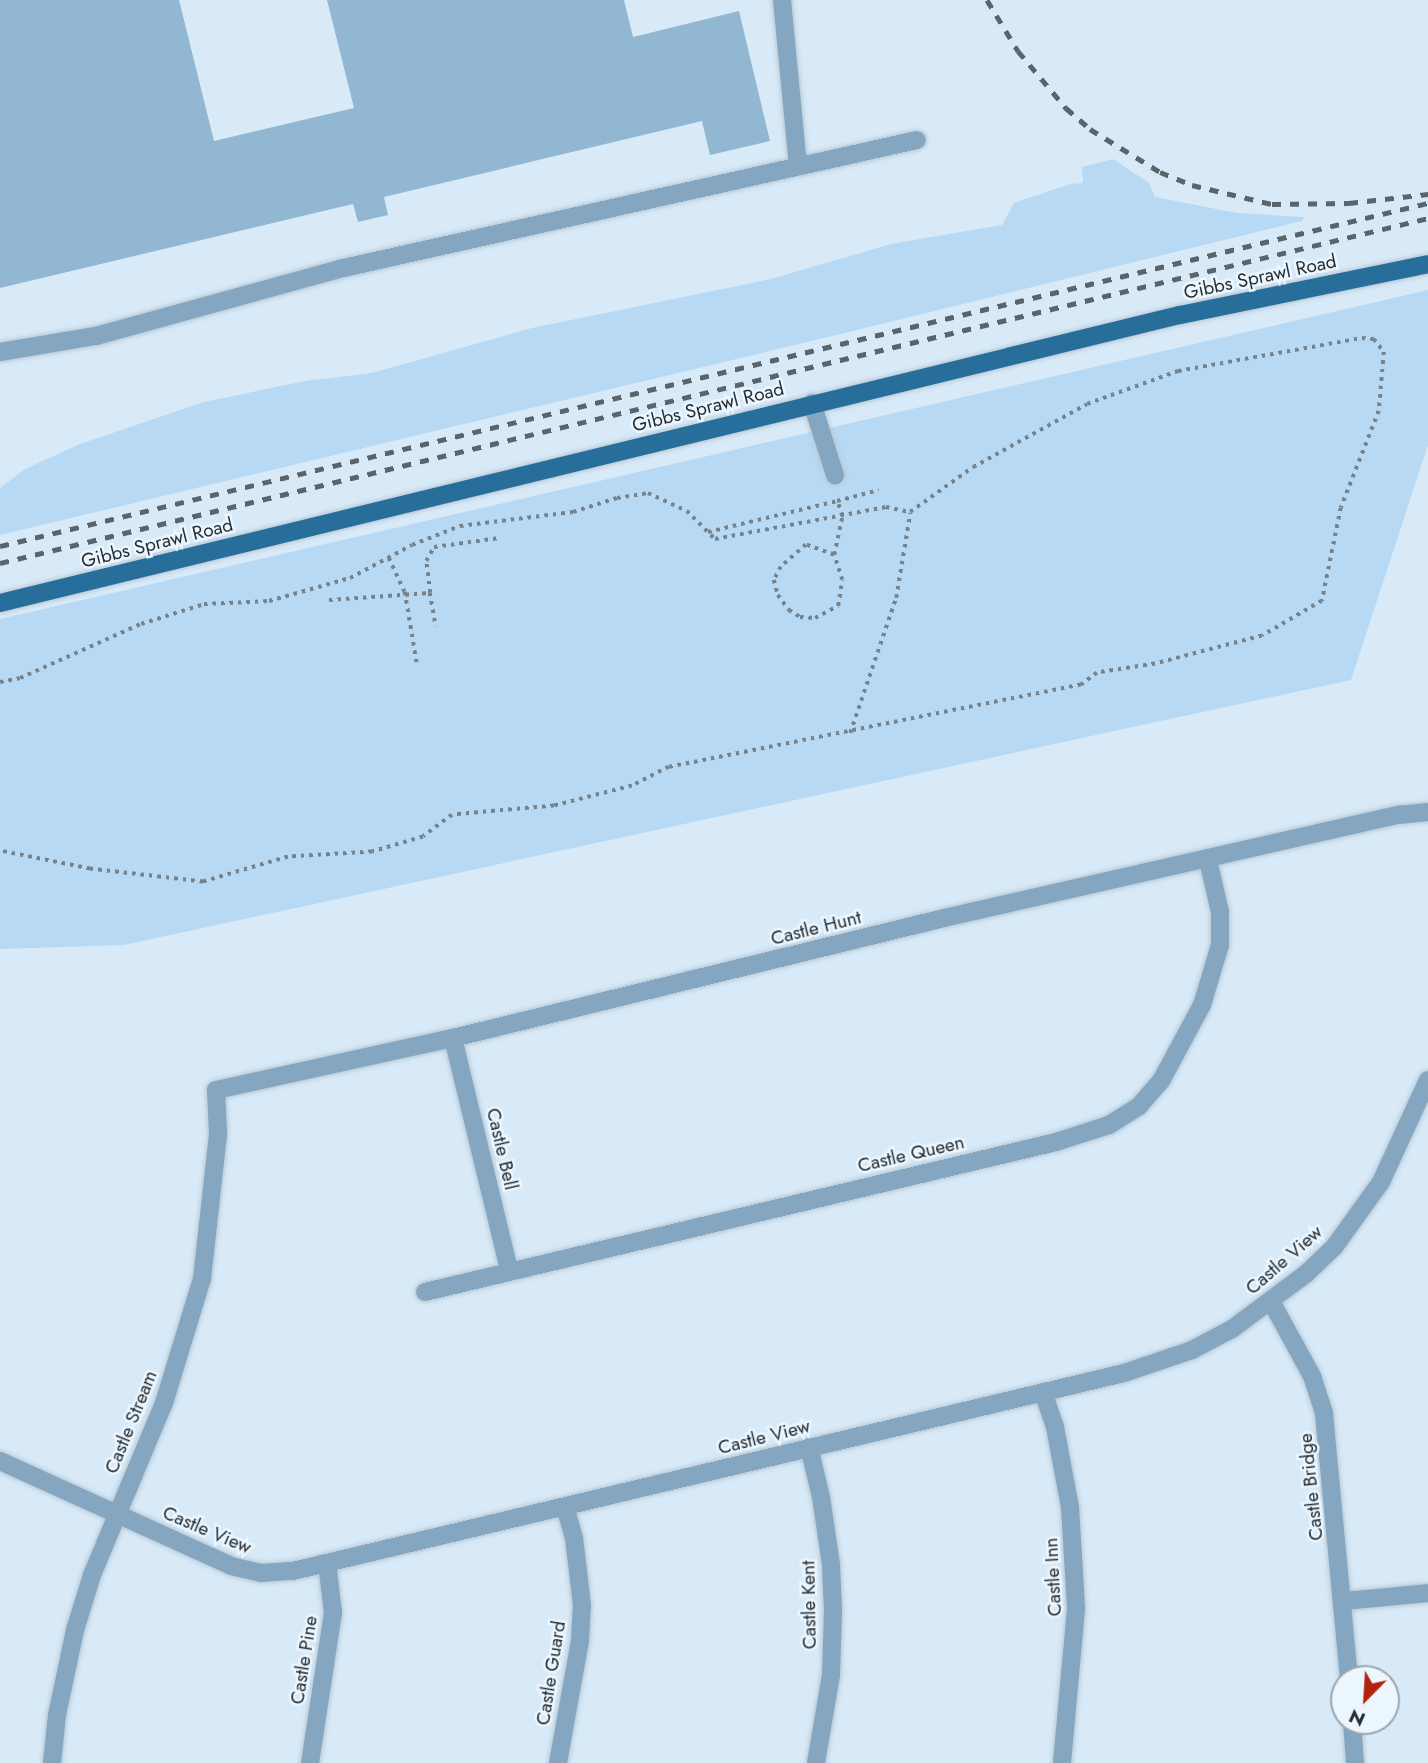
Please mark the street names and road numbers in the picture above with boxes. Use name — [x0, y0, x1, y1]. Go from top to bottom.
street label: Gibbs Sprawl Road — [1182, 250, 1338, 304]
street label: Gibbs Sprawl Road — [630, 377, 786, 437]
street label: Gibbs Sprawl Road — [79, 513, 235, 573]
street label: Castle Hunt — [768, 906, 864, 950]
street label: Castle Bell — [482, 1106, 522, 1192]
street label: Castle Queen — [855, 1131, 967, 1177]
street label: Castle View — [1241, 1221, 1327, 1299]
street label: Castle Stream — [100, 1367, 162, 1477]
street label: Castle View — [716, 1415, 812, 1459]
street label: Castle Bridge — [1294, 1432, 1328, 1542]
street label: Castle View — [159, 1501, 255, 1559]
street label: Castle Inn — [1040, 1537, 1066, 1617]
street label: Castle Kent — [797, 1560, 821, 1650]
street label: Castle Pine — [286, 1614, 322, 1706]
street label: Castle Guard — [531, 1619, 571, 1727]

